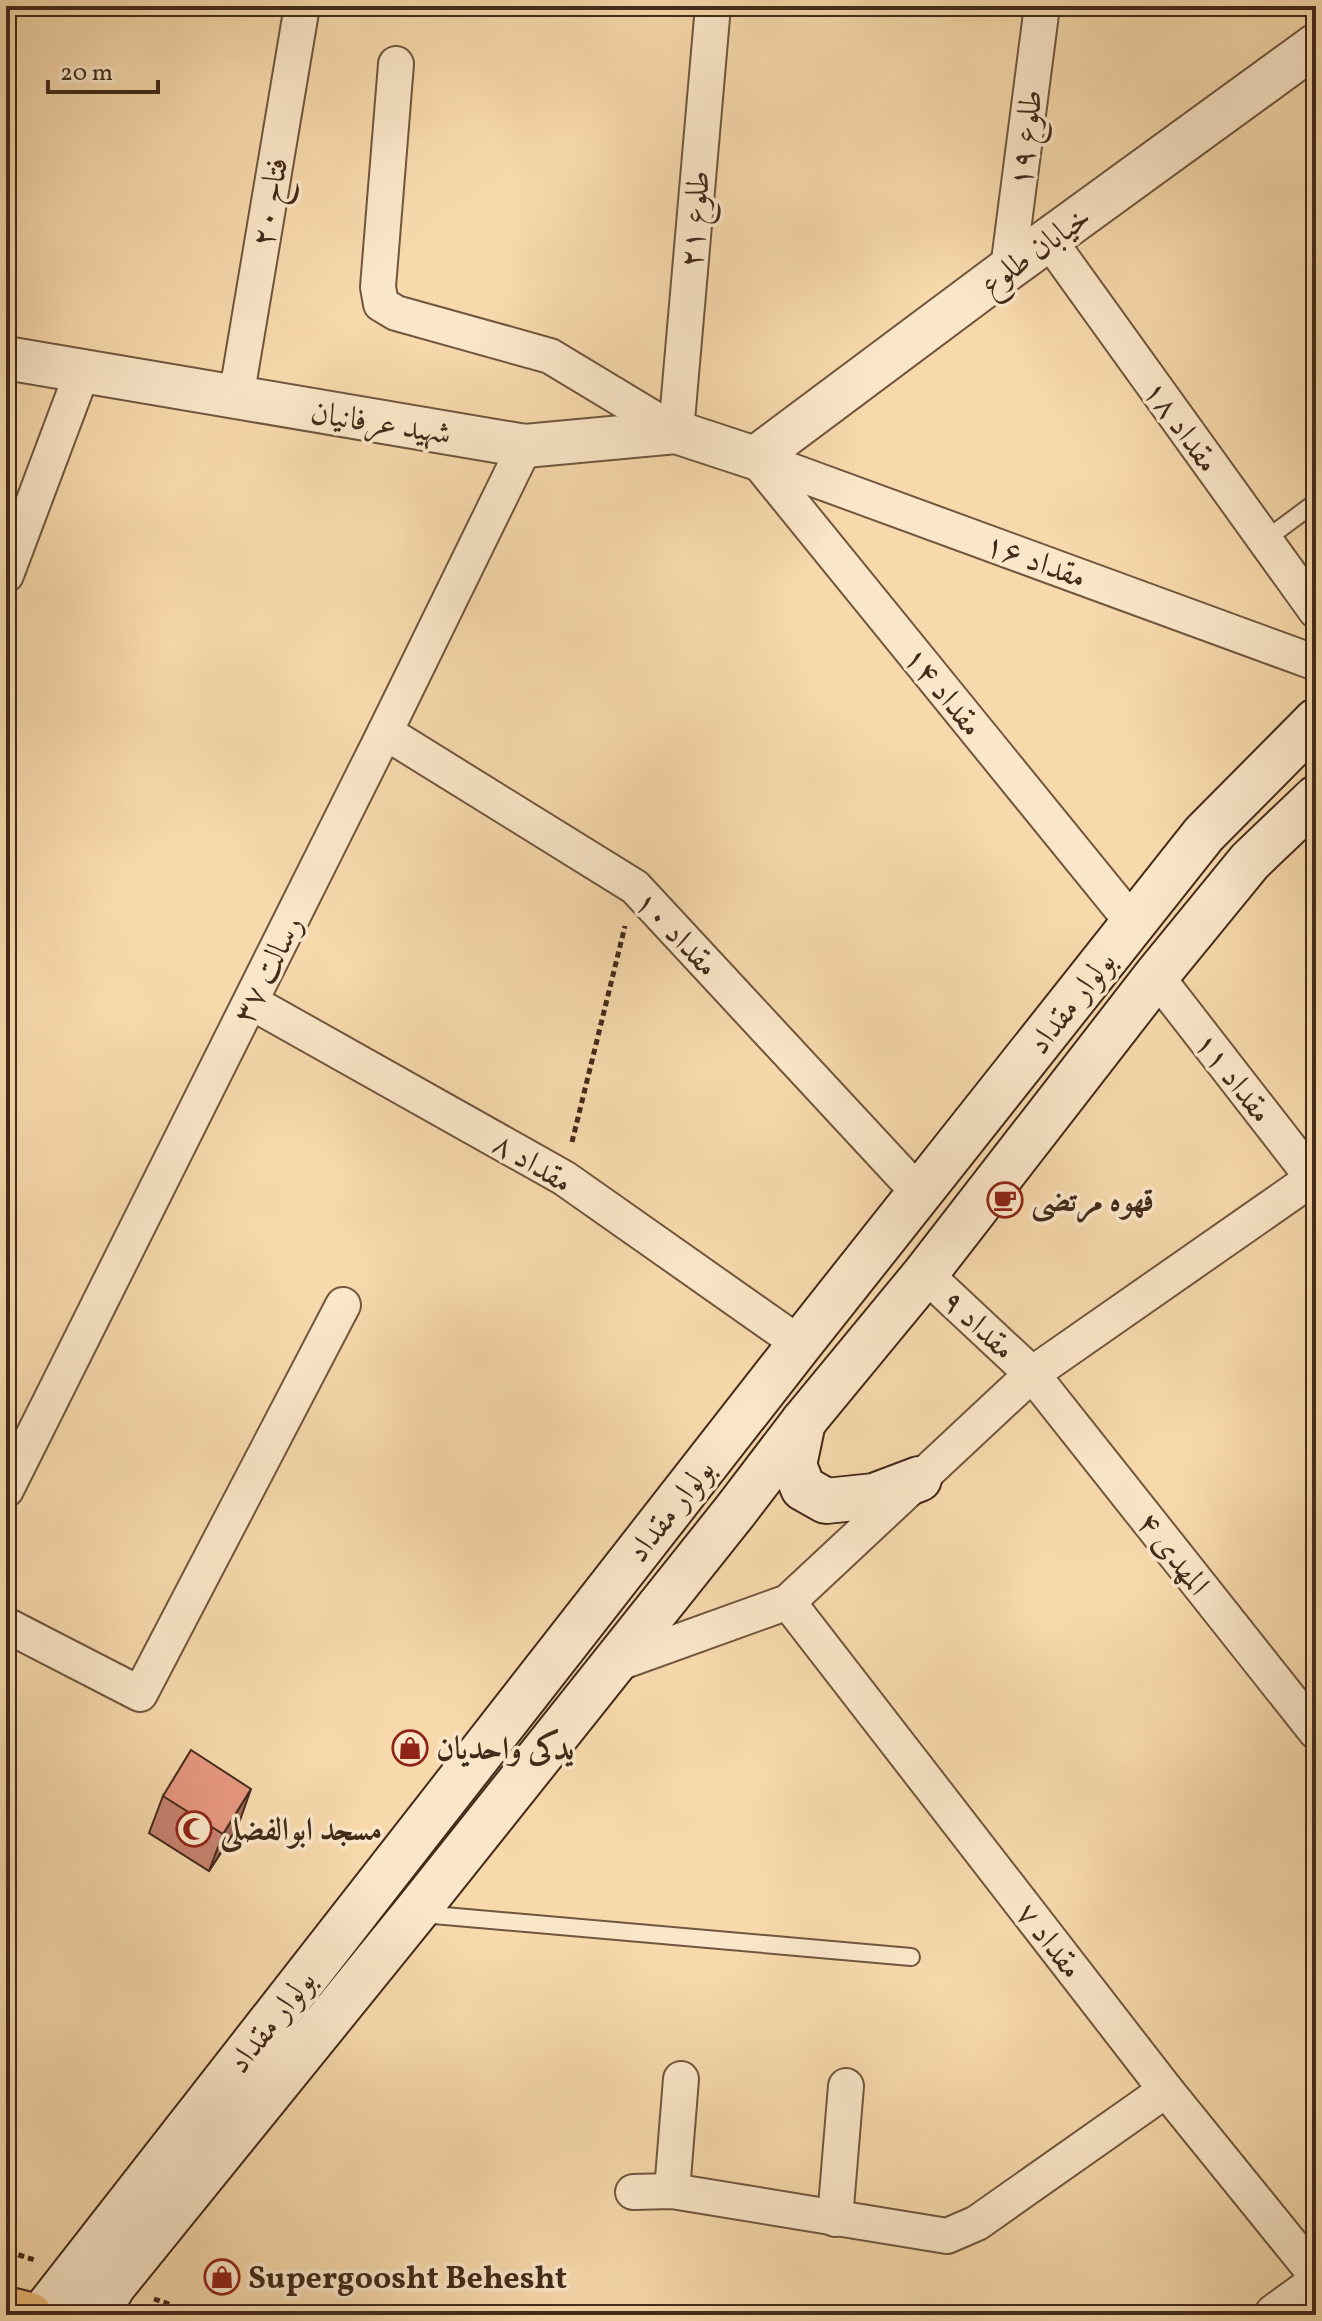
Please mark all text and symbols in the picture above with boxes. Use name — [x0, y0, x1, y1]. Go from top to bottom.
scale bar — [48, 44, 158, 94]
text: 20 m — [60, 57, 113, 91]
street label: طلوع ۱۹ — [1000, 87, 1058, 190]
street label: فتاح ۲۰ — [243, 155, 304, 251]
street label: طلوع ۲۱ — [671, 169, 725, 270]
street label: خیابان طلوع — [972, 197, 1103, 309]
street label: مقداد ۱۸ — [1131, 372, 1228, 483]
street label: شهید عرفانیان — [307, 392, 454, 458]
street label: مقداد ۱۶ — [978, 524, 1092, 601]
street label: مقداد ۱۴ — [892, 638, 992, 747]
street label: مقداد ۱۰ — [623, 882, 727, 988]
street label: رسالت ۳۷ — [224, 909, 316, 1032]
street label: بولوار مقداد — [1019, 943, 1128, 1065]
street label: مقداد ۱۱ — [1182, 1024, 1281, 1134]
street label: مقداد ۸ — [483, 1124, 580, 1206]
cafe icon: قهوه مرتضی — [986, 1181, 1024, 1219]
place label: قهوه مرتضی — [1031, 1181, 1154, 1225]
street label: مقداد ۹ — [930, 1281, 1023, 1372]
street label: بولوار مقداد — [618, 1451, 727, 1573]
street label: المهدی ۴ — [1125, 1504, 1218, 1606]
shop icon: یدکی واحدیان — [391, 1729, 429, 1767]
place label: یدکی واحدیان — [436, 1729, 574, 1773]
mosque icon: مسجد ابوالفضلی — [175, 1810, 213, 1848]
place label: مسجد ابوالفضلی — [219, 1810, 382, 1854]
street label: مقداد ۷ — [1004, 1894, 1091, 1989]
street label: بولوار مقداد — [219, 1962, 328, 2084]
shop icon: Supergoosht Behesht — [203, 2258, 241, 2296]
place label: Supergoosht Behesht — [248, 2258, 567, 2302]

